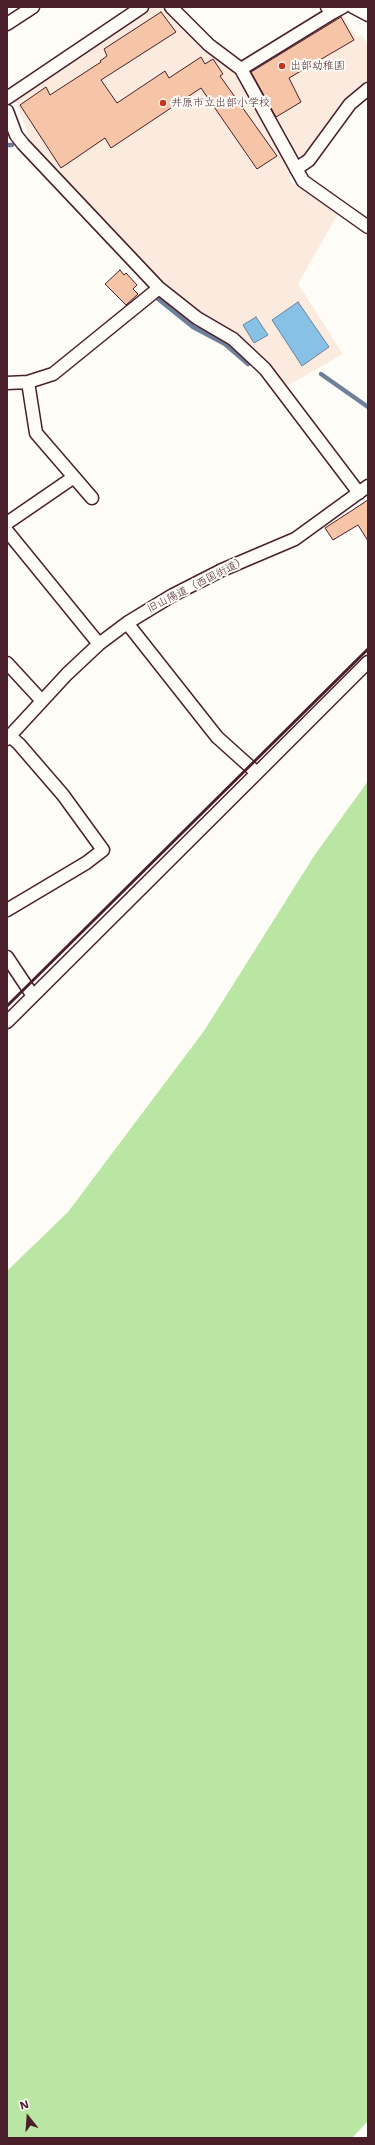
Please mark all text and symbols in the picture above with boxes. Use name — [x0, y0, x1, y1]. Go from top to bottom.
place label: 出部幼稚園 — [290, 59, 345, 73]
marker: 出部幼稚園 — [277, 61, 287, 71]
place label: 井原市立出部小学校 — [171, 96, 270, 110]
marker: 井原市立出部小学校 — [158, 98, 168, 108]
street label: 旧山陽道（西国街道） — [145, 554, 249, 616]
north arrow — [8, 2097, 48, 2137]
text: N — [18, 2097, 31, 2113]

